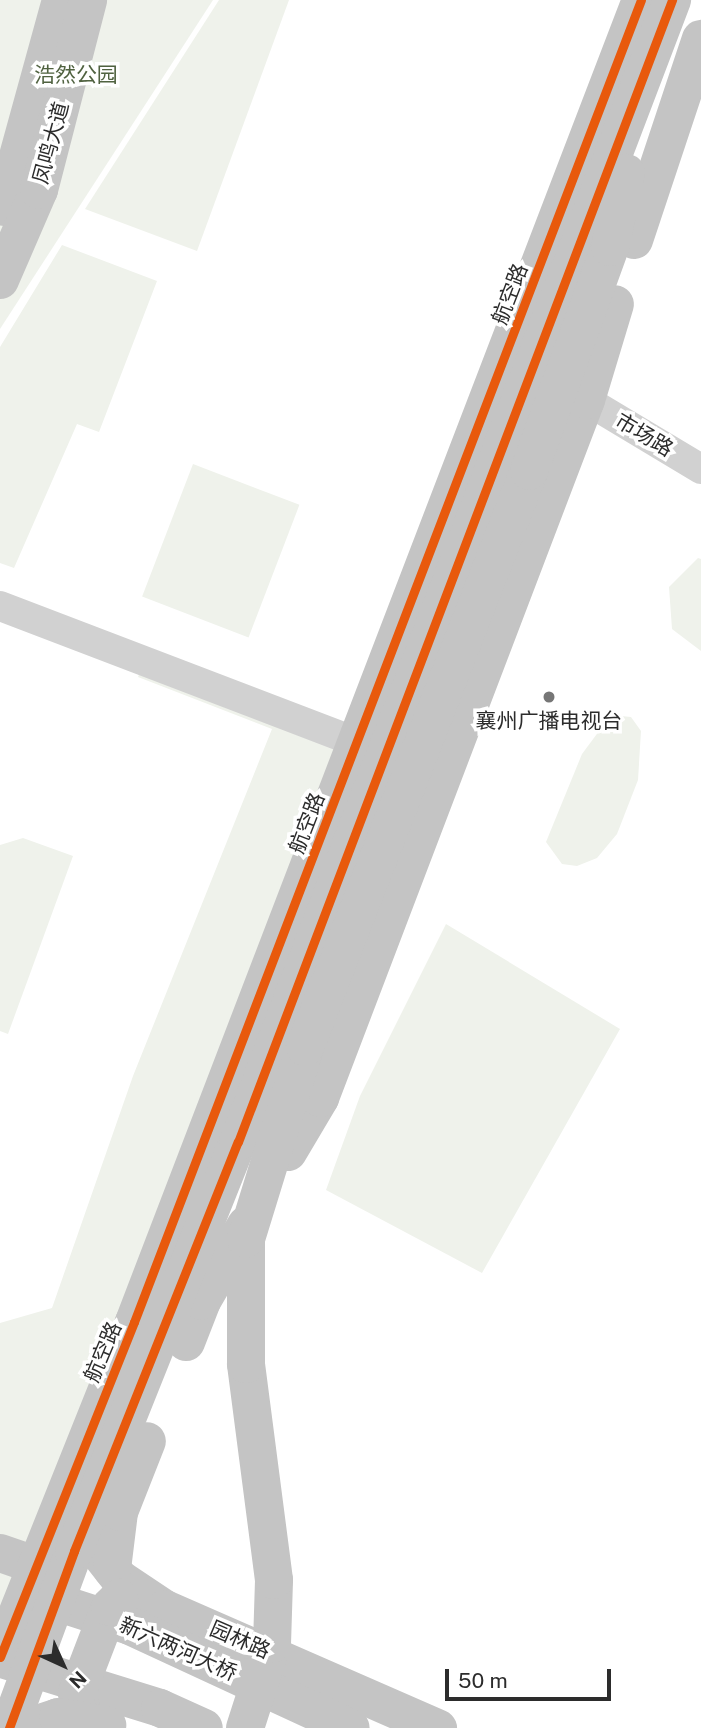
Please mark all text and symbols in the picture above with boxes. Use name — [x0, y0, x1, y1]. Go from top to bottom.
park label: 浩然公园 — [34, 62, 118, 88]
street label: 凤鸣大道 — [28, 99, 74, 187]
street label: 航空路 — [487, 260, 533, 328]
street label: 市场路 — [611, 408, 677, 462]
marker: 襄州广播电视台 — [541, 689, 557, 705]
place label: 襄州广播电视台 — [476, 708, 622, 734]
street label: 航空路 — [284, 789, 330, 857]
street label: 航空路 — [79, 1318, 127, 1386]
street label: 新六两河大桥 — [115, 1612, 241, 1686]
street label: 园林路 — [206, 1616, 274, 1664]
north arrow — [28, 1630, 98, 1700]
scale bar — [449, 1654, 615, 1698]
text: N — [65, 1667, 91, 1693]
text: 50 m — [458, 1668, 508, 1693]

